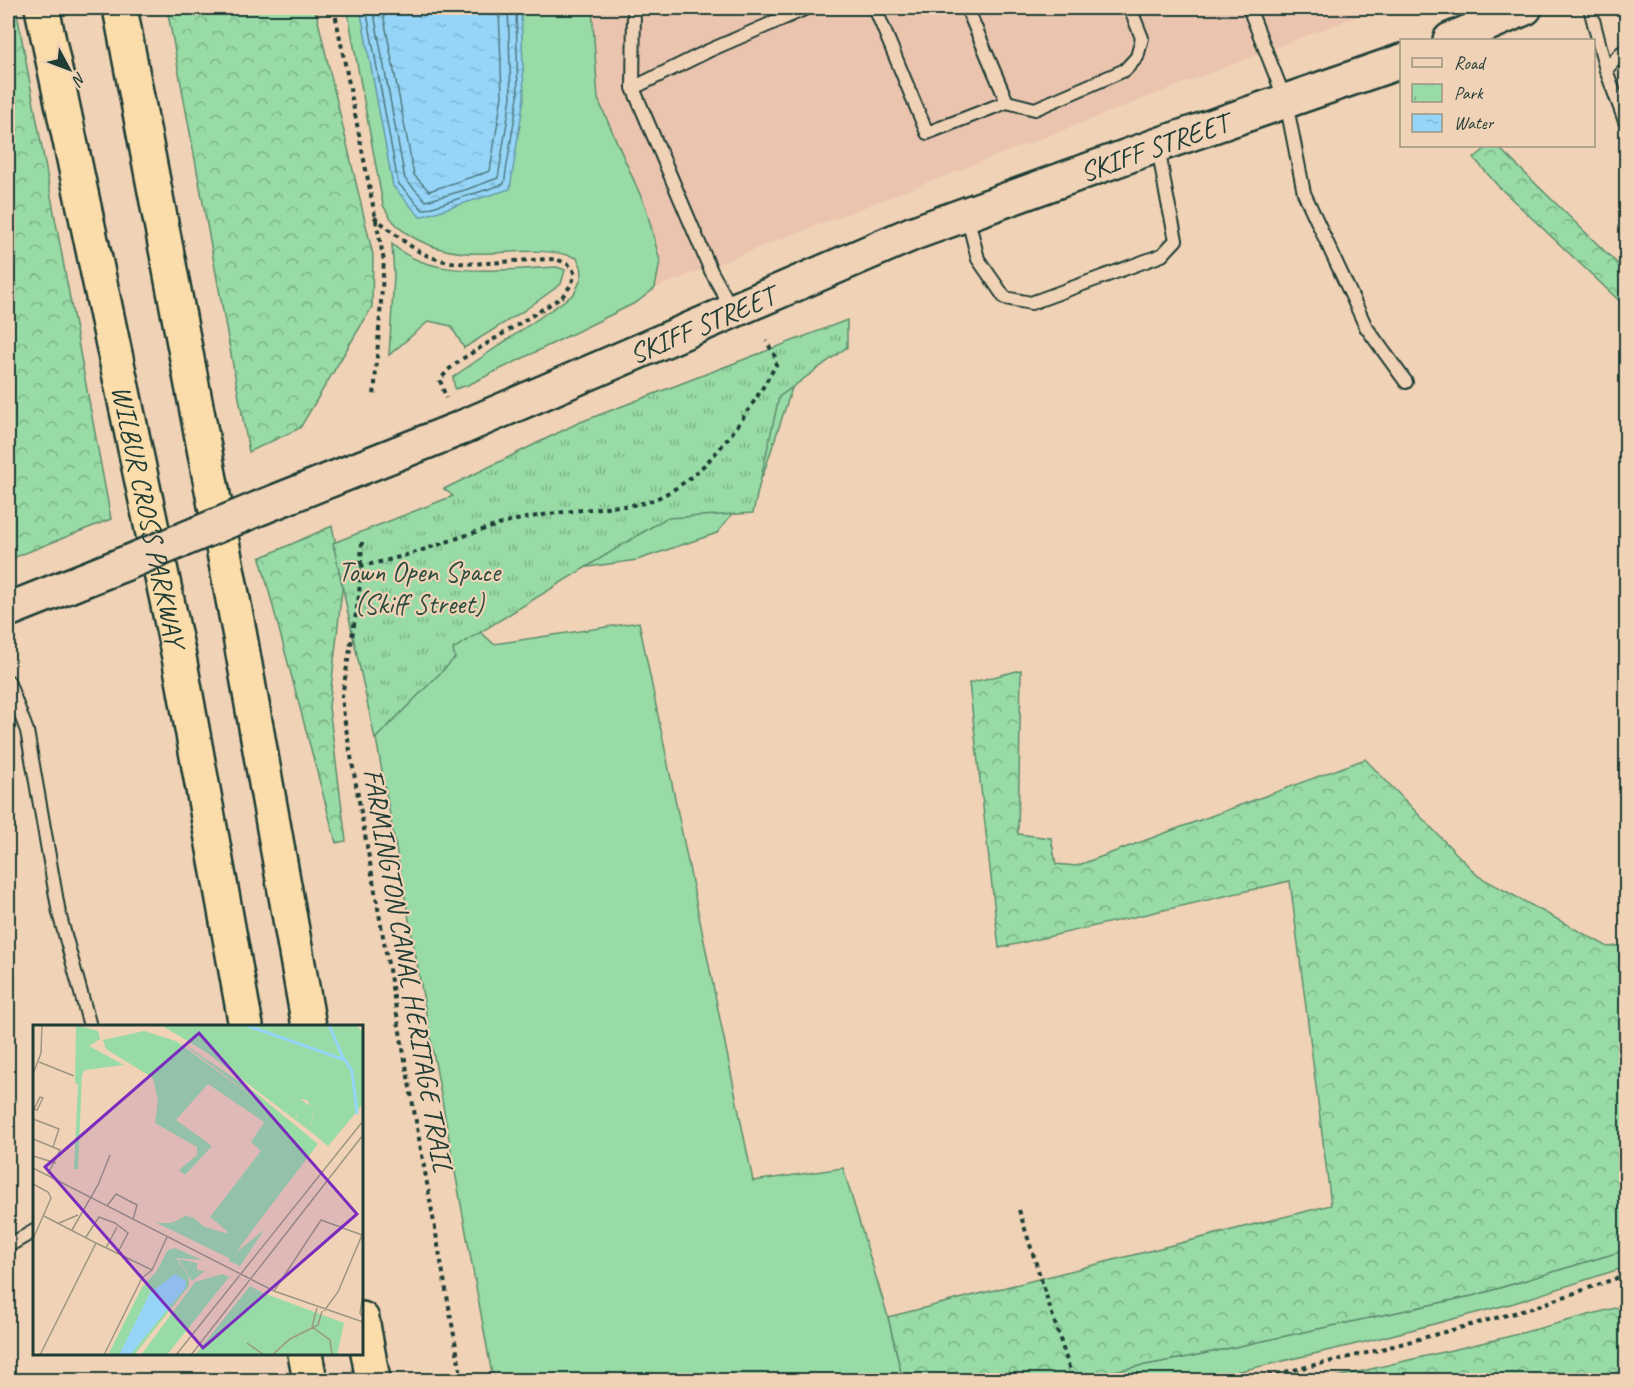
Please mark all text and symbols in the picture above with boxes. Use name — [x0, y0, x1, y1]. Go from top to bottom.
north arrow — [39, 39, 99, 99]
legend — [1400, 39, 1595, 147]
text: Road — [1454, 52, 1487, 74]
text: N — [67, 68, 90, 91]
text: Park — [1454, 82, 1484, 104]
street label: SKIFF STREET — [1075, 103, 1239, 190]
text: Water — [1454, 112, 1495, 134]
street label: SKIFF STREET — [624, 275, 786, 372]
street label: WILBUR CROSS PARKWAY — [104, 382, 195, 655]
park label: Town Open Space (Skiff Street) — [338, 554, 502, 621]
street label: FARMINGTON CANAL HERITAGE TRAIL — [356, 766, 461, 1174]
inset map — [33, 1025, 363, 1355]

